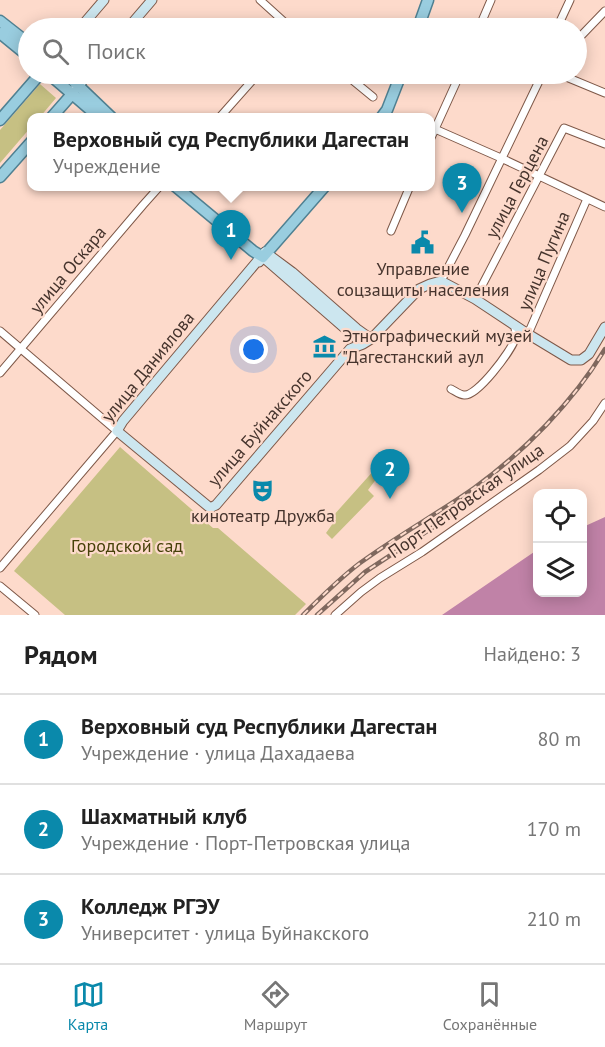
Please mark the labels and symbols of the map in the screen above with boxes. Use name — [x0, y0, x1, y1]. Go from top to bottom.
street label: улица Герцена — [480, 131, 553, 242]
pin: 3 — [442, 164, 482, 213]
street label: улица Пугина — [512, 208, 575, 314]
pin: 1 — [212, 210, 250, 260]
street label: улица Оскара — [24, 221, 111, 318]
public building icon: Управление соцзащиты населения — [410, 230, 436, 256]
place label: Управление соцзащиты населения — [337, 257, 509, 301]
street label: улица Даниялова — [96, 307, 199, 427]
place label: Этнографический музей "Дагестанский аул — [342, 324, 532, 368]
museum icon: Этнографический музей "Дагестанский аул — [311, 333, 337, 359]
your location — [239, 335, 268, 364]
street label: улица Буйнакского — [202, 364, 317, 491]
street label: Порт-Петровская улица — [383, 438, 548, 563]
pin: 2 — [370, 450, 410, 499]
theatre icon: кинотеатр Дружба — [250, 477, 276, 503]
place label: кинотеатр Дружба — [191, 504, 335, 527]
park label: Городской сад — [71, 534, 183, 557]

